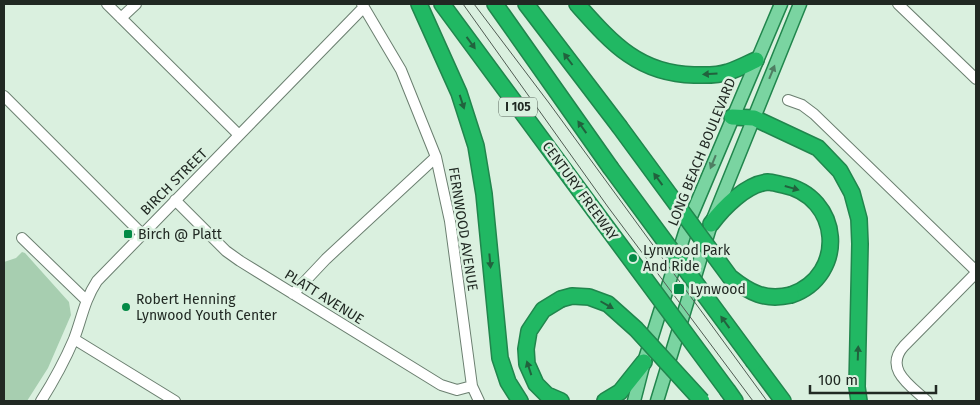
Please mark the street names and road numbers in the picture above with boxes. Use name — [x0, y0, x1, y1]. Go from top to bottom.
street label: LONG BEACH BOULEVARD — [665, 76, 739, 228]
road number: I 105 — [499, 98, 537, 116]
street label: CENTURY FREEWAY — [538, 138, 622, 244]
street label: BIRCH STREET — [137, 145, 211, 219]
street label: FERNWOOD AVENUE — [445, 166, 481, 292]
street label: PLATT AVENUE — [281, 266, 367, 328]

